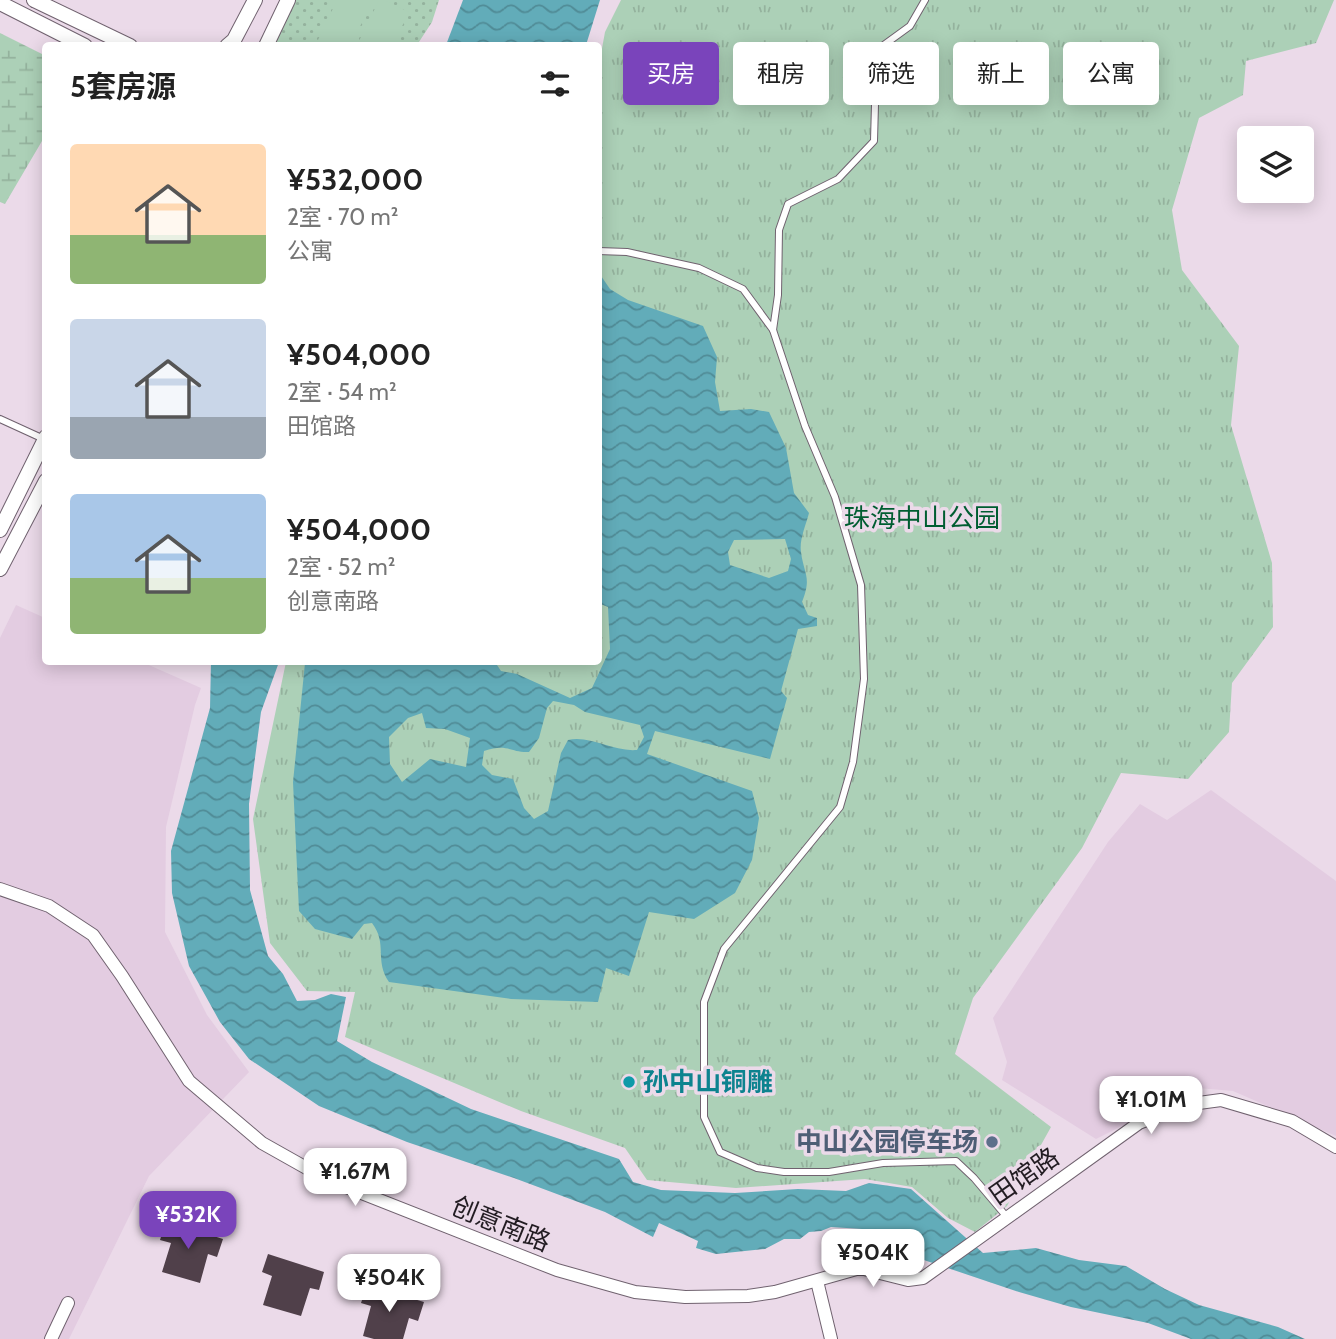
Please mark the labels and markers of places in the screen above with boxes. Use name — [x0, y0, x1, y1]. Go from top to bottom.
place label: 孙中山铜雕 — [643, 1066, 773, 1098]
marker: 孙中山铜雕 — [621, 1074, 637, 1090]
pin: ¥1.01M — [1094, 1076, 1208, 1136]
place label: 中山公园停车场 — [796, 1126, 978, 1158]
marker: 中山公园停车场 — [984, 1134, 1000, 1150]
pin: ¥1.67M — [298, 1148, 412, 1208]
pin: ¥532K — [139, 1192, 237, 1251]
pin: ¥504K — [824, 1230, 922, 1289]
pin: ¥504K — [340, 1254, 438, 1314]

